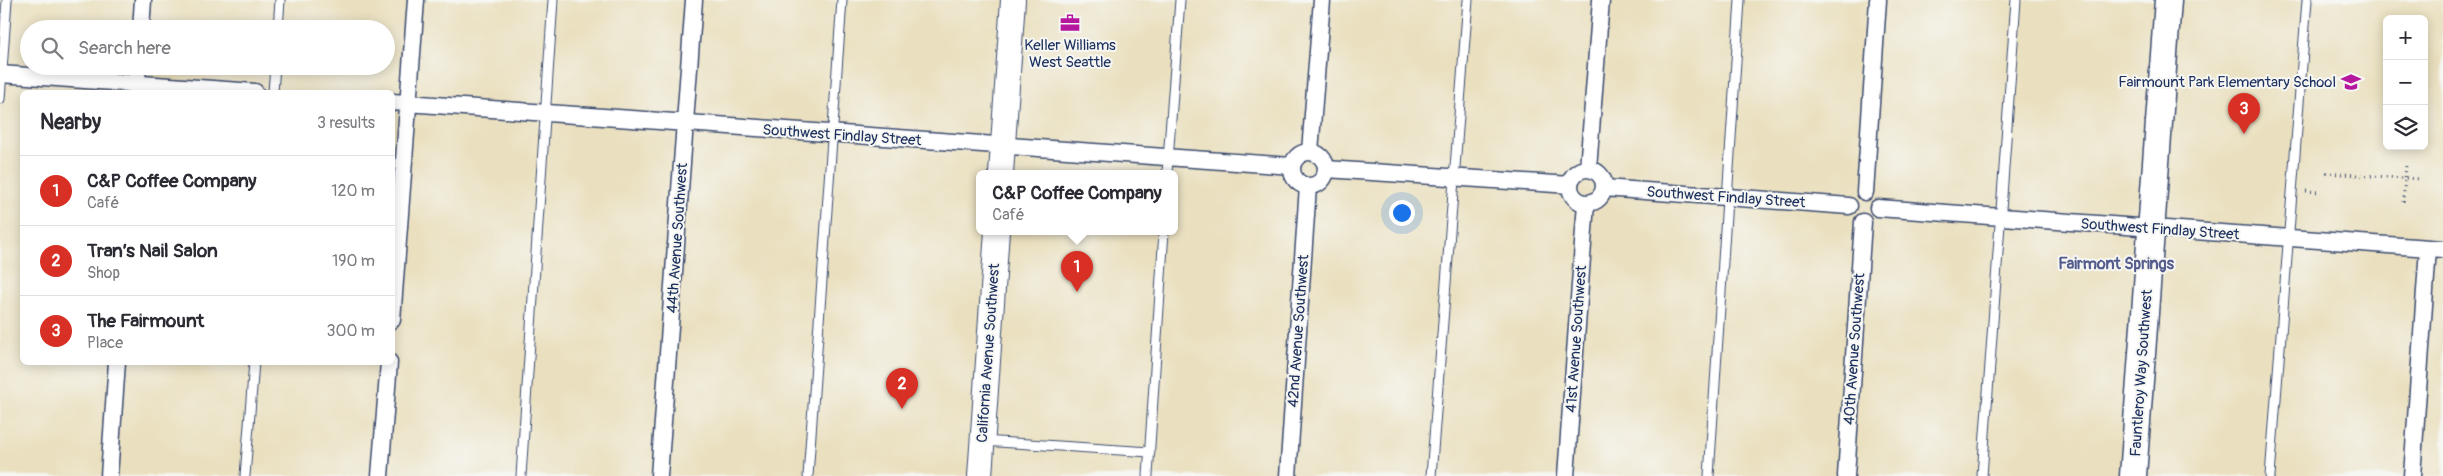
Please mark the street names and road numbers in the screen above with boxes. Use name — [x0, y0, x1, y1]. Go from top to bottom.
street label: Southwest Findlay Street — [762, 120, 923, 151]
street label: 44th Avenue Southwest — [663, 161, 692, 314]
street label: Southwest Findlay Street — [1646, 182, 1807, 213]
street label: Southwest Findlay Street — [2080, 214, 2241, 245]
street label: 42nd Avenue Southwest — [1284, 253, 1313, 408]
street label: California Avenue Southwest — [973, 262, 1004, 443]
street label: 41st Avenue Southwest — [1562, 264, 1591, 413]
street label: 40th Avenue Southwest — [1840, 271, 1869, 426]
street label: Fauntleroy Way Southwest — [2126, 288, 2157, 457]

